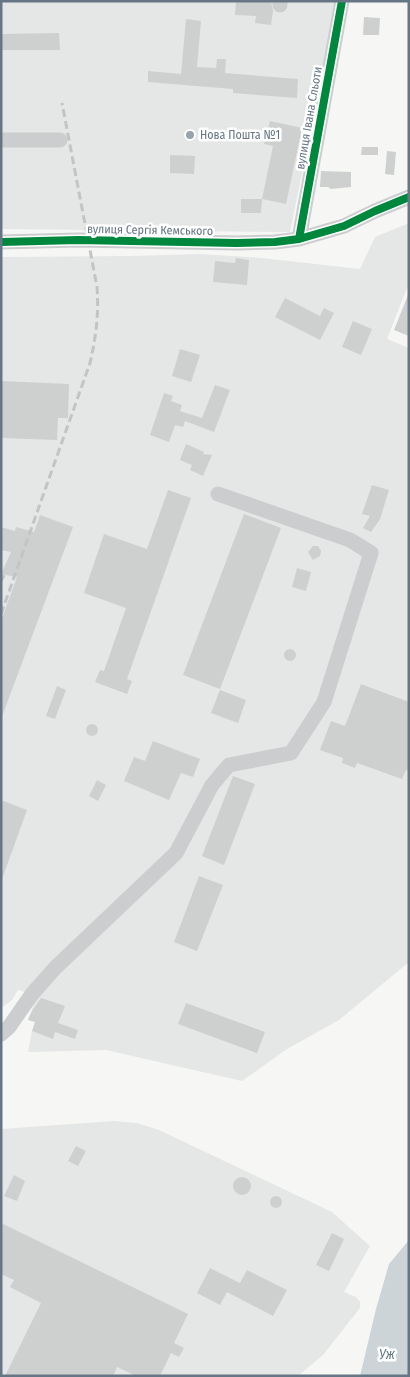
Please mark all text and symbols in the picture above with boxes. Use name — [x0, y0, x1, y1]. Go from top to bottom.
street label: вулиця Івана Сльоти — [293, 66, 325, 170]
place label: Нова Пошта №1 — [200, 128, 280, 142]
marker: Нова Пошта №1 — [184, 129, 196, 141]
street label: вулиця Сергія Кемського — [87, 222, 213, 238]
water label: Уж — [379, 1346, 395, 1363]

